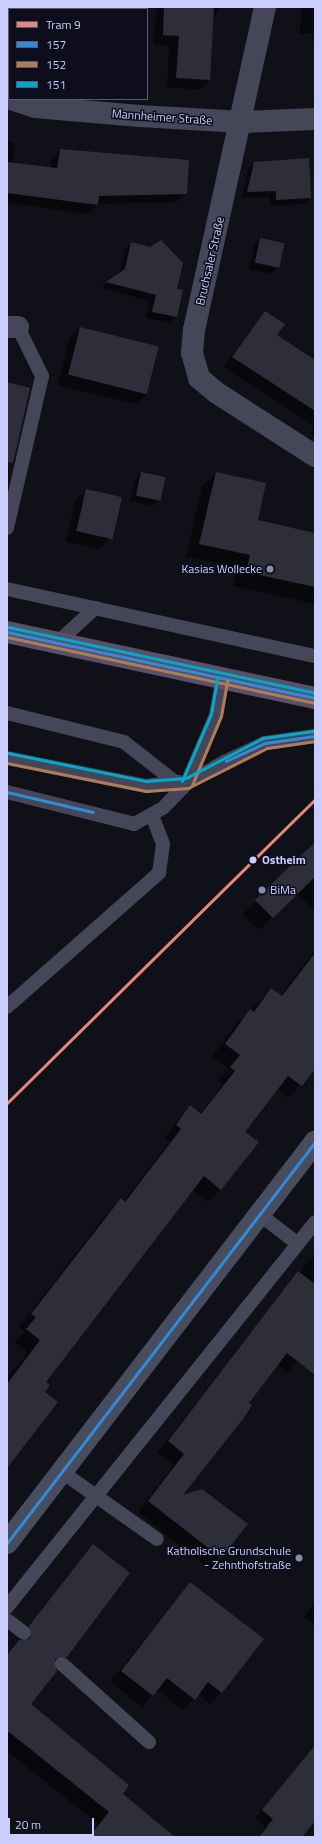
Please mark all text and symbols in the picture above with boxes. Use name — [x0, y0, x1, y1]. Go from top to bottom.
legend — [8, 8, 148, 100]
text: Tram 9 — [46, 15, 81, 34]
text: 157 — [46, 35, 66, 54]
text: 152 — [46, 55, 66, 74]
text: 151 — [46, 75, 66, 94]
street label: Mannheimer Straße — [111, 106, 213, 128]
street label: Bruchsaler Straße — [193, 215, 227, 307]
place label: Kasias Wollecke — [182, 562, 262, 576]
marker: Kasias Wollecke — [265, 564, 275, 574]
place label: Ostheim — [262, 853, 306, 867]
marker: Ostheim — [247, 854, 259, 866]
place label: BiMa — [270, 883, 296, 897]
marker: BiMa — [257, 885, 267, 895]
place label: Katholische Grundschule - Zehnthofstraße — [167, 1544, 291, 1572]
marker: Katholische Grundschule - Zehnthofstraße — [294, 1553, 304, 1563]
scale bar — [10, 1810, 96, 1836]
text: 20 m — [15, 1815, 41, 1834]

